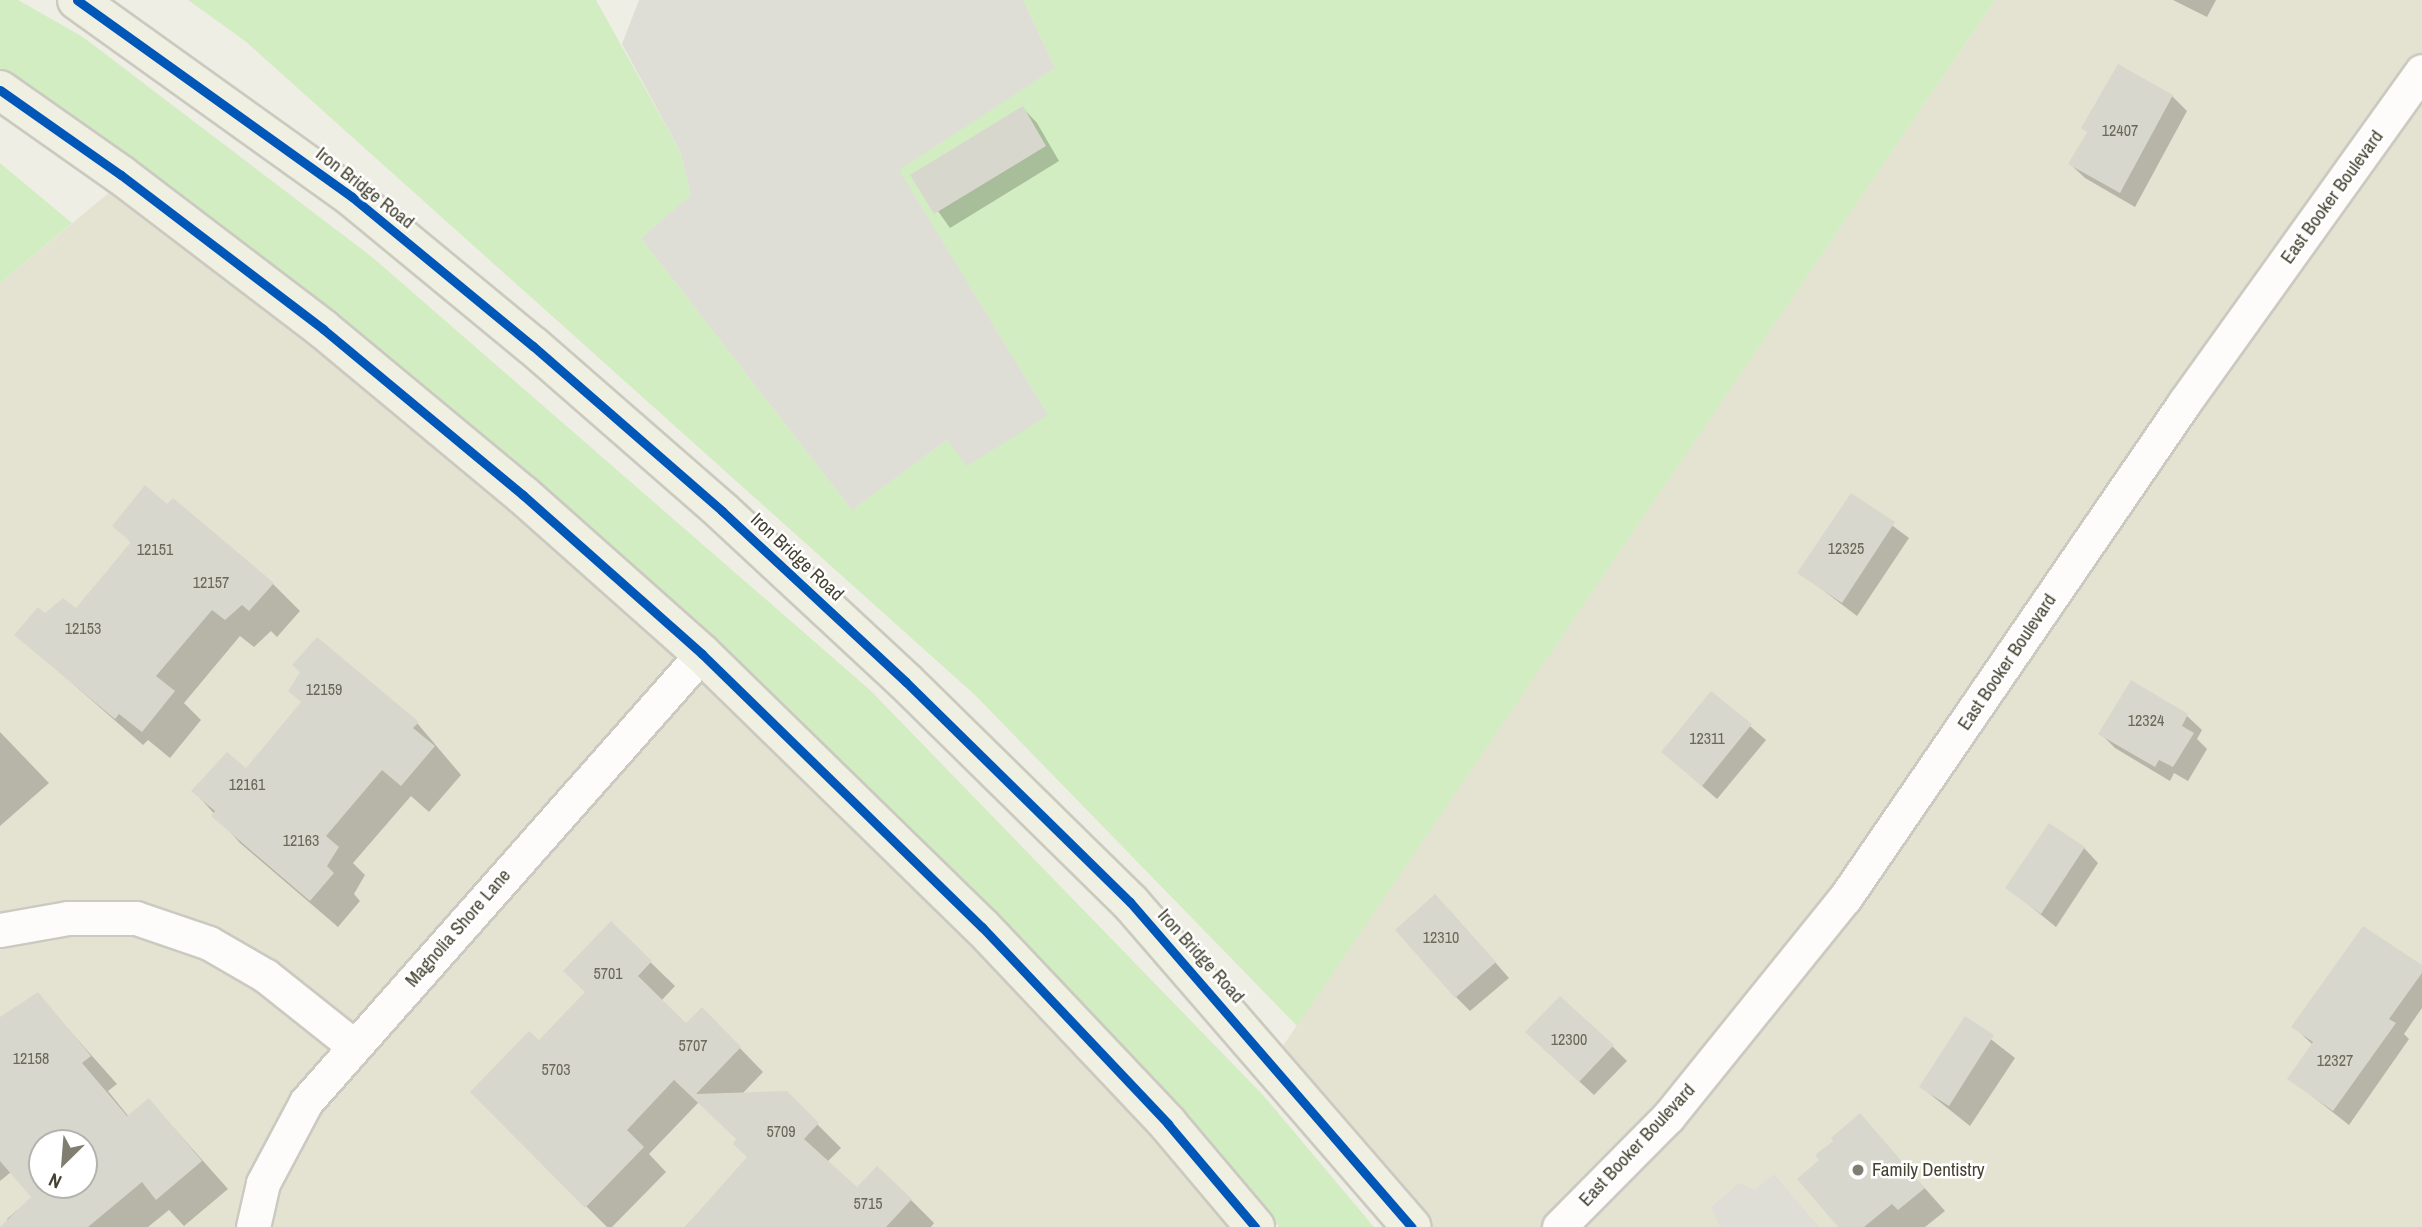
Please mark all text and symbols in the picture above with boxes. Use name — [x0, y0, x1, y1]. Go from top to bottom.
house number: 12407 — [2102, 120, 2138, 140]
street label: East Booker Boulevard — [2276, 126, 2388, 268]
street label: Iron Bridge Road — [311, 142, 419, 234]
street label: Iron Bridge Road — [746, 508, 848, 606]
house number: 12325 — [1828, 538, 1864, 558]
house number: 12151 — [137, 539, 173, 559]
house number: 12157 — [193, 572, 229, 592]
street label: East Booker Boulevard — [1953, 590, 2061, 734]
house number: 12153 — [65, 618, 101, 638]
house number: 12159 — [306, 679, 342, 699]
house number: 12324 — [2128, 710, 2164, 730]
house number: 12311 — [1689, 728, 1725, 748]
house number: 12161 — [229, 774, 265, 794]
house number: 12163 — [283, 830, 319, 850]
street label: Magnolia Shore Lane — [401, 864, 515, 992]
street label: Iron Bridge Road — [1153, 904, 1249, 1008]
house number: 12310 — [1423, 927, 1459, 947]
house number: 5701 — [593, 963, 623, 983]
house number: 12300 — [1551, 1029, 1587, 1049]
house number: 5707 — [678, 1035, 708, 1055]
house number: 12158 — [13, 1048, 49, 1068]
house number: 12327 — [2317, 1050, 2353, 1070]
house number: 5703 — [541, 1059, 571, 1079]
street label: East Booker Boulevard — [1574, 1079, 1700, 1211]
house number: 5709 — [766, 1121, 796, 1141]
north arrow — [28, 1129, 98, 1199]
place label: Family Dentistry — [1872, 1159, 1985, 1181]
marker: Family Dentistry — [1850, 1162, 1866, 1178]
text: N — [44, 1167, 66, 1195]
house number: 5715 — [853, 1193, 883, 1213]

